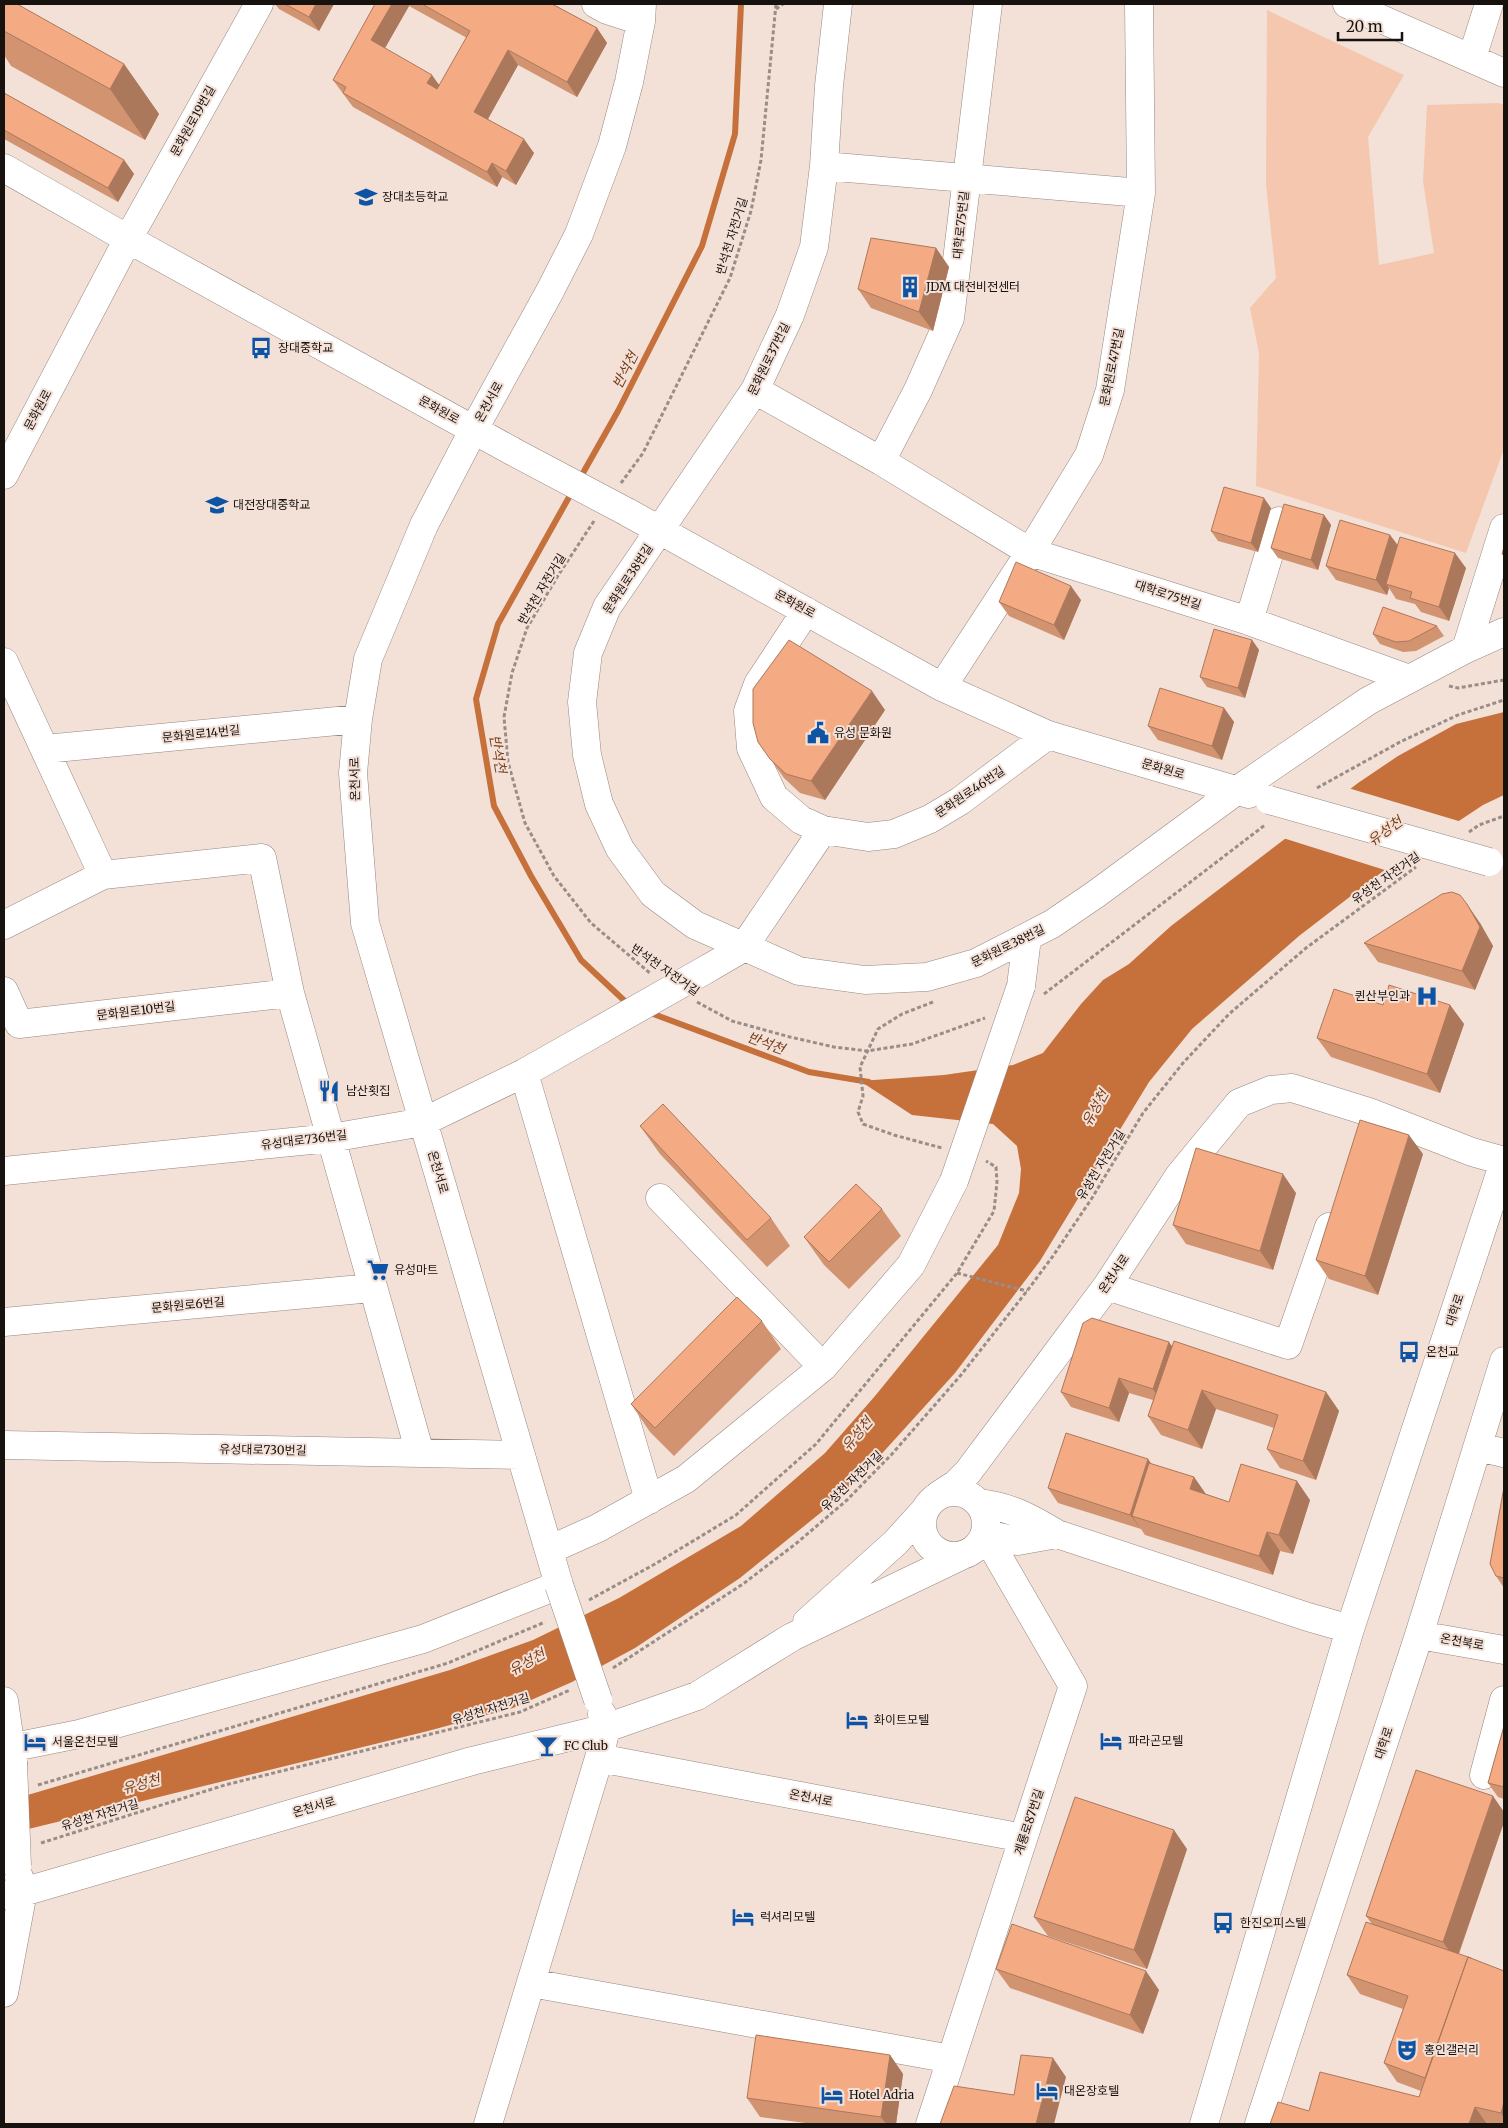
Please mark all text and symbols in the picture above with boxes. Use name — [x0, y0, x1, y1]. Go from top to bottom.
scale bar — [1338, 10, 1402, 42]
text: 20 m — [1346, 17, 1383, 36]
street label: 문화원로19번길 — [167, 83, 218, 159]
school or university icon: 장대초등학교 — [353, 184, 379, 210]
place label: 장대초등학교 — [382, 189, 448, 204]
street label: 대학로75번길 — [949, 190, 972, 260]
street label: 반석천 자전거길 — [713, 195, 750, 276]
building icon: JDM 대전비전센터 — [897, 274, 923, 300]
place label: JDM 대전비전센터 — [925, 279, 1020, 294]
street label: 문화원로37번길 — [744, 320, 793, 398]
street label: 문화원로47번길 — [1097, 327, 1126, 407]
bus stop icon: 장대중학교 — [248, 335, 274, 361]
place label: 장대중학교 — [278, 340, 333, 355]
water label: 반석천 — [608, 348, 642, 391]
street label: 온천서로 — [471, 379, 506, 425]
street label: 문화원로 — [21, 387, 55, 433]
street label: 문화원로 — [416, 392, 462, 427]
school or university icon: 대전장대중학교 — [204, 492, 230, 518]
place label: 대전장대중학교 — [233, 497, 310, 512]
street label: 문화원로38번길 — [599, 541, 656, 616]
street label: 반석천 자전거길 — [515, 551, 569, 627]
street label: 대학로75번길 — [1133, 577, 1203, 612]
street label: 문화원로 — [772, 586, 818, 621]
public building icon: 유성 문화원 — [805, 720, 831, 746]
street label: 문화원로14번길 — [161, 722, 241, 745]
place label: 유성 문화원 — [834, 725, 892, 740]
water label: 반석천 — [486, 733, 510, 776]
street label: 문화원로 — [1140, 755, 1186, 782]
street label: 온천서로 — [347, 757, 362, 801]
street label: 문화원로46번길 — [932, 763, 1007, 820]
water label: 유성천 — [1364, 812, 1407, 850]
street label: 유성천 자전거길 — [1349, 848, 1423, 907]
street label: 문화원로38번길 — [968, 921, 1047, 970]
street label: 반석천 자전거길 — [628, 940, 702, 999]
hospital icon: 퀸산부인과 — [1414, 983, 1440, 1009]
place label: 퀸산부인과 — [1355, 988, 1410, 1003]
street label: 문화원로10번길 — [96, 998, 176, 1023]
water label: 반석천 — [745, 1028, 788, 1058]
restaurant icon: 남산횟집 — [316, 1078, 342, 1104]
place label: 남산횟집 — [346, 1083, 390, 1098]
water label: 유성천 — [1078, 1086, 1113, 1129]
street label: 유성대로736번길 — [260, 1127, 348, 1152]
street label: 유성천 자전거길 — [1073, 1127, 1128, 1203]
street label: 온천서로 — [425, 1149, 452, 1195]
street label: 온천서로 — [1095, 1251, 1132, 1296]
supermarket icon: 유성마트 — [365, 1257, 391, 1283]
place label: 유성마트 — [394, 1262, 438, 1277]
street label: 대학로 — [1442, 1292, 1467, 1328]
street label: 문화원로6번길 — [151, 1294, 225, 1315]
bus stop icon: 온천교 — [1396, 1339, 1422, 1365]
place label: 온천교 — [1426, 1344, 1459, 1359]
water label: 유성천 — [838, 1413, 877, 1455]
street label: 유성대로730번길 — [219, 1441, 307, 1458]
street label: 유성천 자전거길 — [818, 1447, 886, 1514]
street label: 온천북로 — [1439, 1630, 1485, 1653]
water label: 유성천 — [506, 1644, 549, 1679]
street label: 유성천 자전거길 — [450, 1690, 531, 1727]
hotel icon: 화이트모텔 — [844, 1707, 870, 1733]
place label: 화이트모텔 — [874, 1712, 929, 1727]
street label: 대학로 — [1371, 1725, 1396, 1761]
hotel icon: 파라곤모텔 — [1098, 1728, 1124, 1754]
hotel icon: 서울온천모텔 — [22, 1729, 48, 1755]
bar icon: FC Club — [534, 1733, 560, 1759]
place label: 파라곤모텔 — [1128, 1733, 1183, 1748]
place label: 서울온천모텔 — [52, 1734, 118, 1749]
place label: FC Club — [564, 1738, 608, 1753]
water label: 유성천 — [120, 1770, 163, 1798]
street label: 온천서로 — [788, 1786, 834, 1809]
street label: 계룡로87번길 — [1011, 1787, 1046, 1857]
street label: 온천서로 — [291, 1793, 337, 1820]
street label: 유성천 자전거길 — [59, 1796, 140, 1833]
hotel icon: 럭셔리모텔 — [730, 1904, 756, 1930]
place label: 럭셔리모텔 — [760, 1909, 815, 1924]
bus stop icon: 한진오피스텔 — [1210, 1910, 1236, 1936]
place label: 한진오피스텔 — [1240, 1915, 1306, 1930]
theatre icon: 홍인갤러리 — [1394, 2037, 1420, 2063]
place label: 홍인갤러리 — [1424, 2042, 1479, 2057]
hotel icon: 대온장호텔 — [1034, 2078, 1060, 2104]
hotel icon: Hotel Adria — [819, 2082, 845, 2108]
place label: 대온장호텔 — [1064, 2083, 1119, 2098]
place label: Hotel Adria — [849, 2087, 915, 2102]

